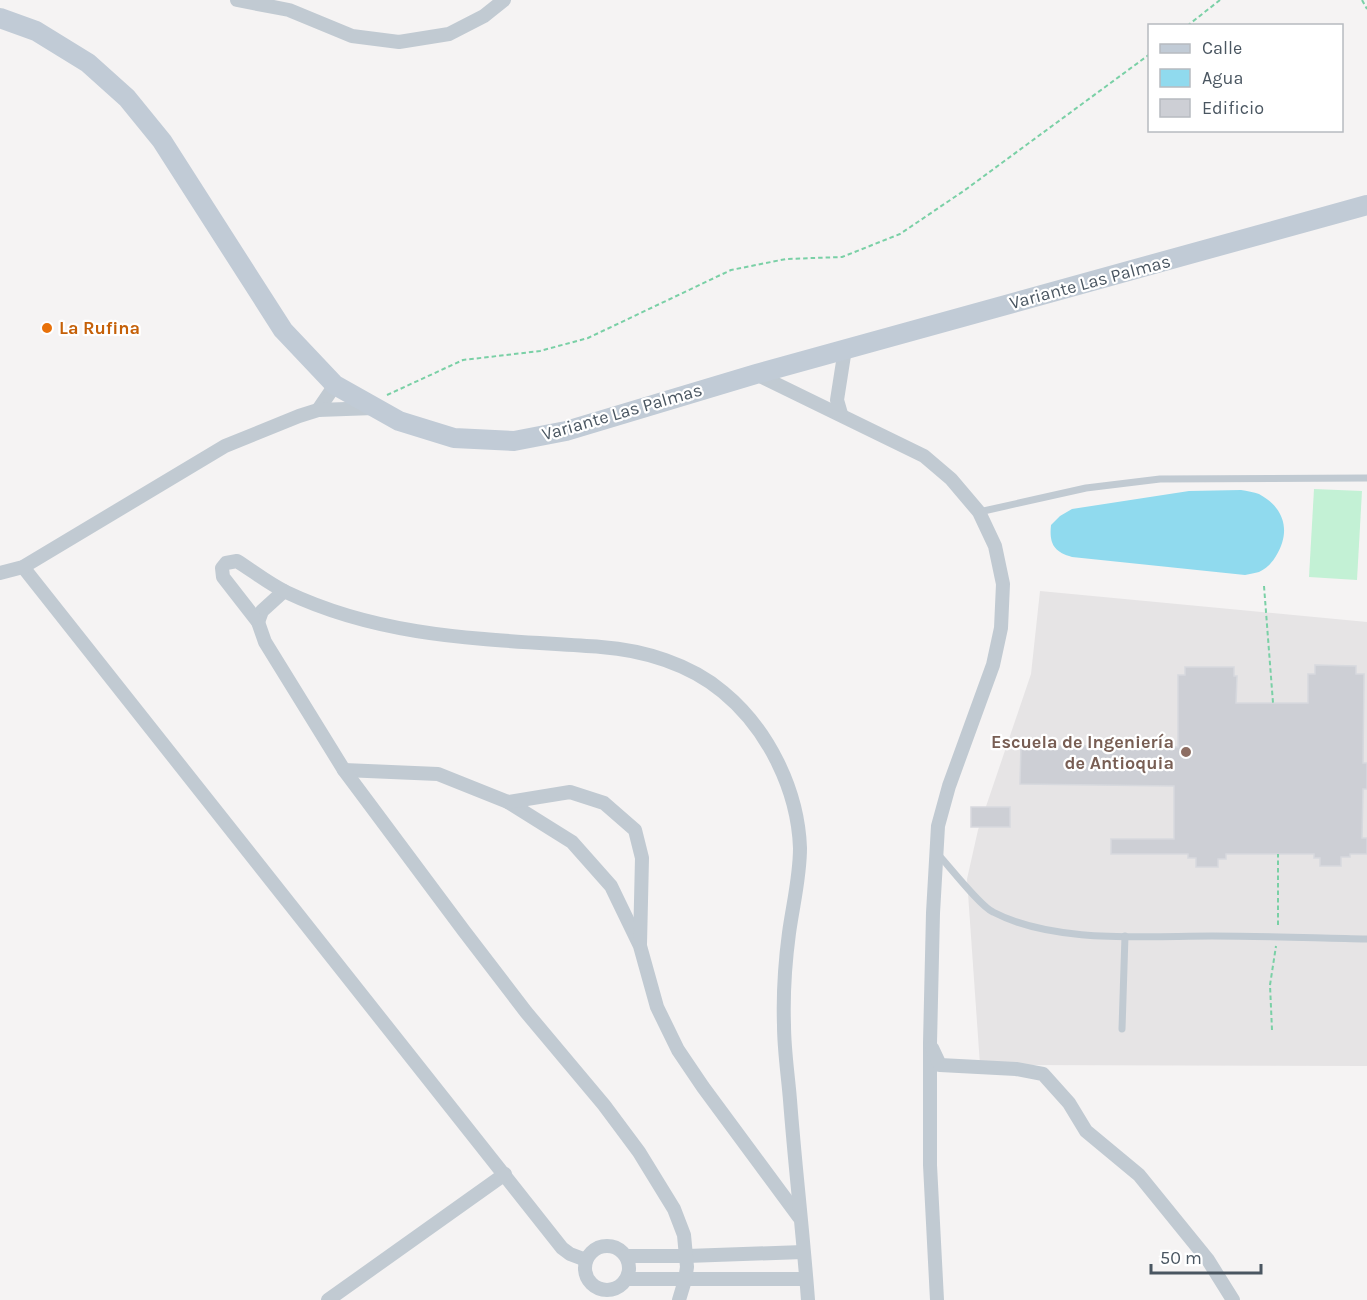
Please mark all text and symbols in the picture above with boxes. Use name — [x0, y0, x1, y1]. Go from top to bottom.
legend — [1148, 24, 1343, 132]
text: Calle — [1202, 37, 1242, 59]
text: Agua — [1202, 67, 1243, 89]
text: Edificio — [1202, 97, 1264, 119]
street label: Variante Las Palmas — [1007, 250, 1173, 314]
place label: La Rufina — [59, 317, 140, 339]
marker: La Rufina — [40, 321, 54, 335]
street label: Variante Las Palmas — [539, 379, 705, 445]
place label: Escuela de Ingeniería de Antioquia — [991, 731, 1174, 774]
marker: Escuela de Ingeniería de Antioquia — [1179, 745, 1193, 759]
scale bar — [1151, 1237, 1260, 1275]
text: 50 m — [1160, 1247, 1202, 1269]

